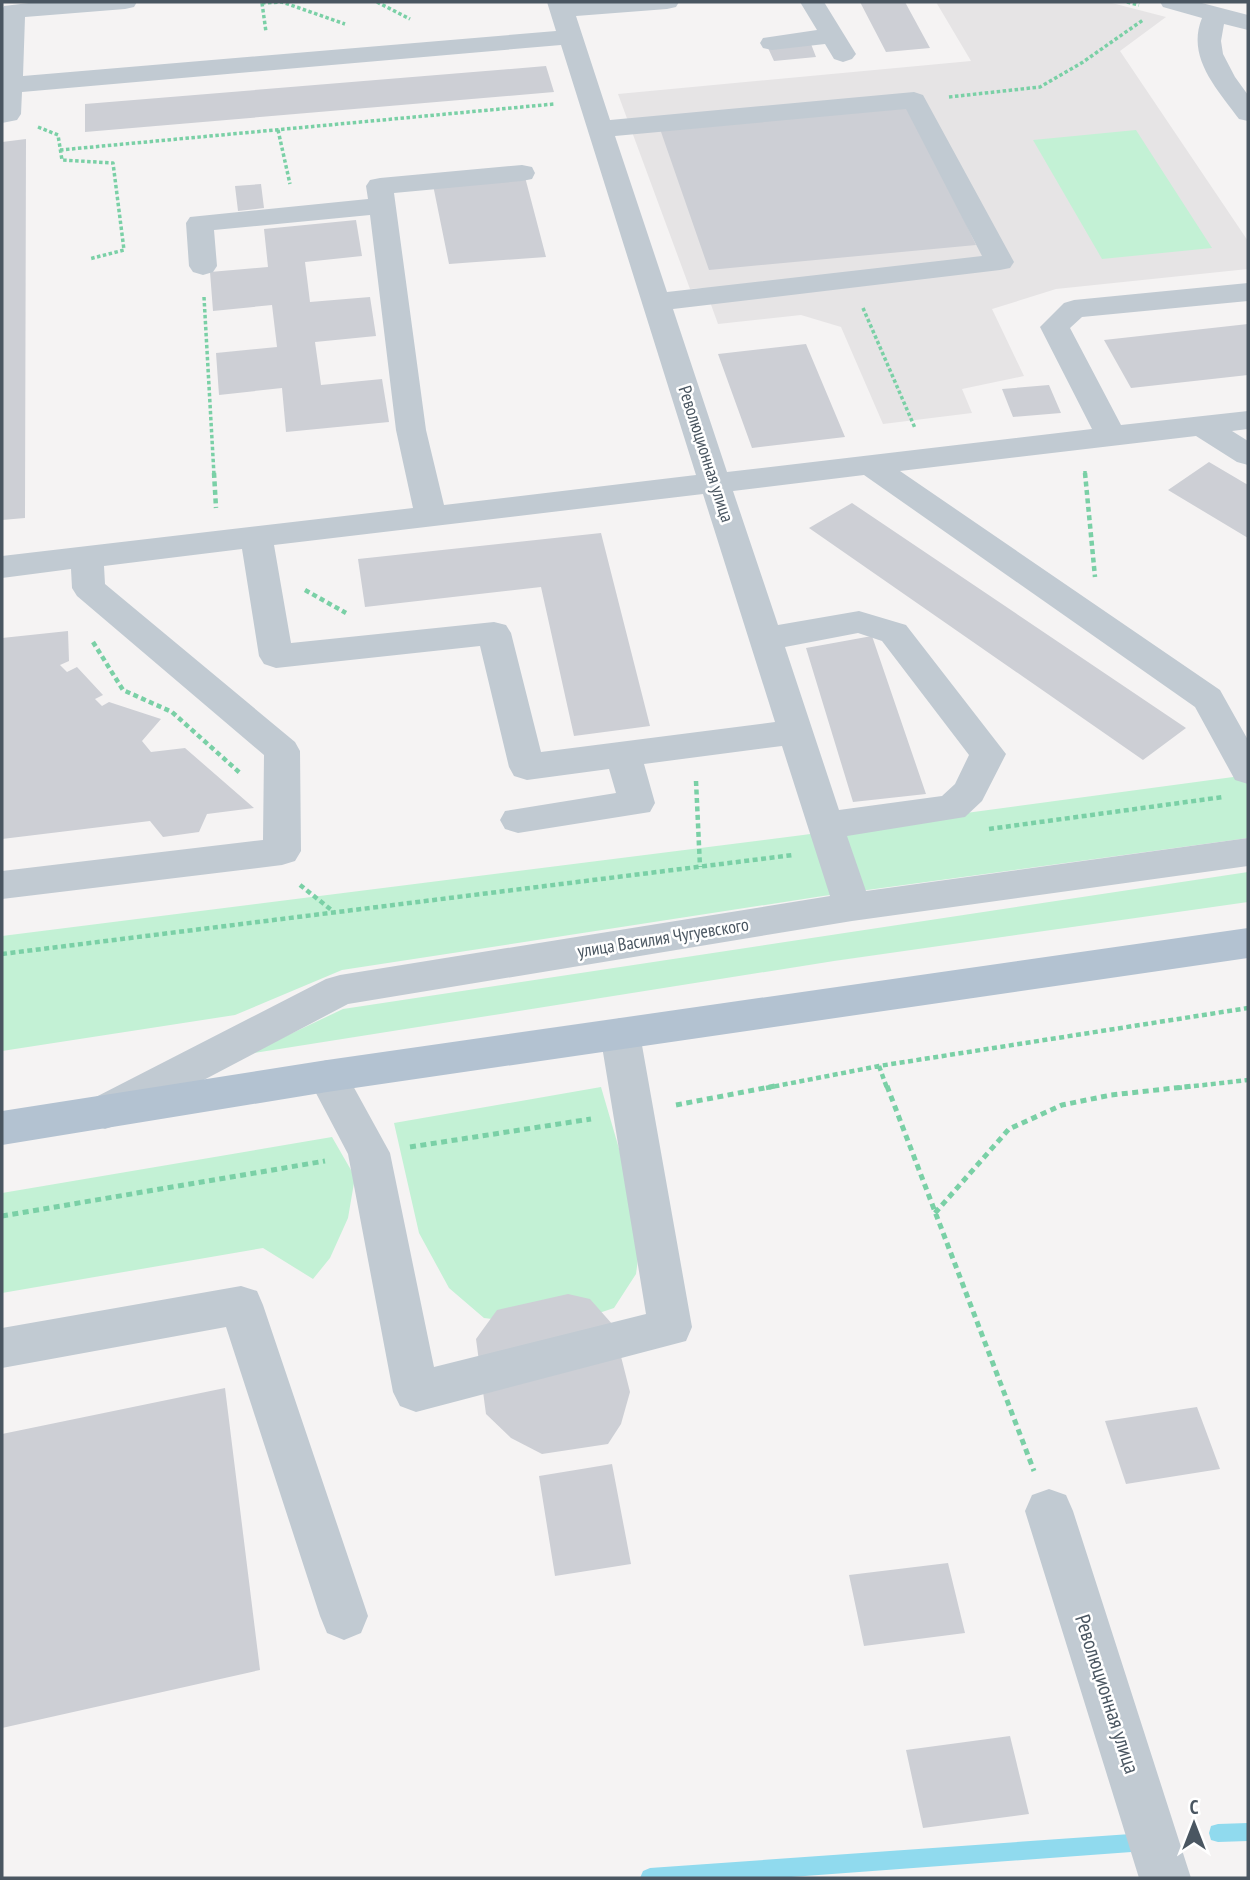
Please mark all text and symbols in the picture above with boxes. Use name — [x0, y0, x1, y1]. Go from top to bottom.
street label: Революционная улица — [674, 383, 739, 525]
street label: улица Василия Чугуевского — [576, 913, 750, 962]
street label: Революционная улица — [1069, 1611, 1146, 1777]
north arrow — [1159, 1789, 1229, 1859]
text: С — [1190, 1795, 1199, 1819]

